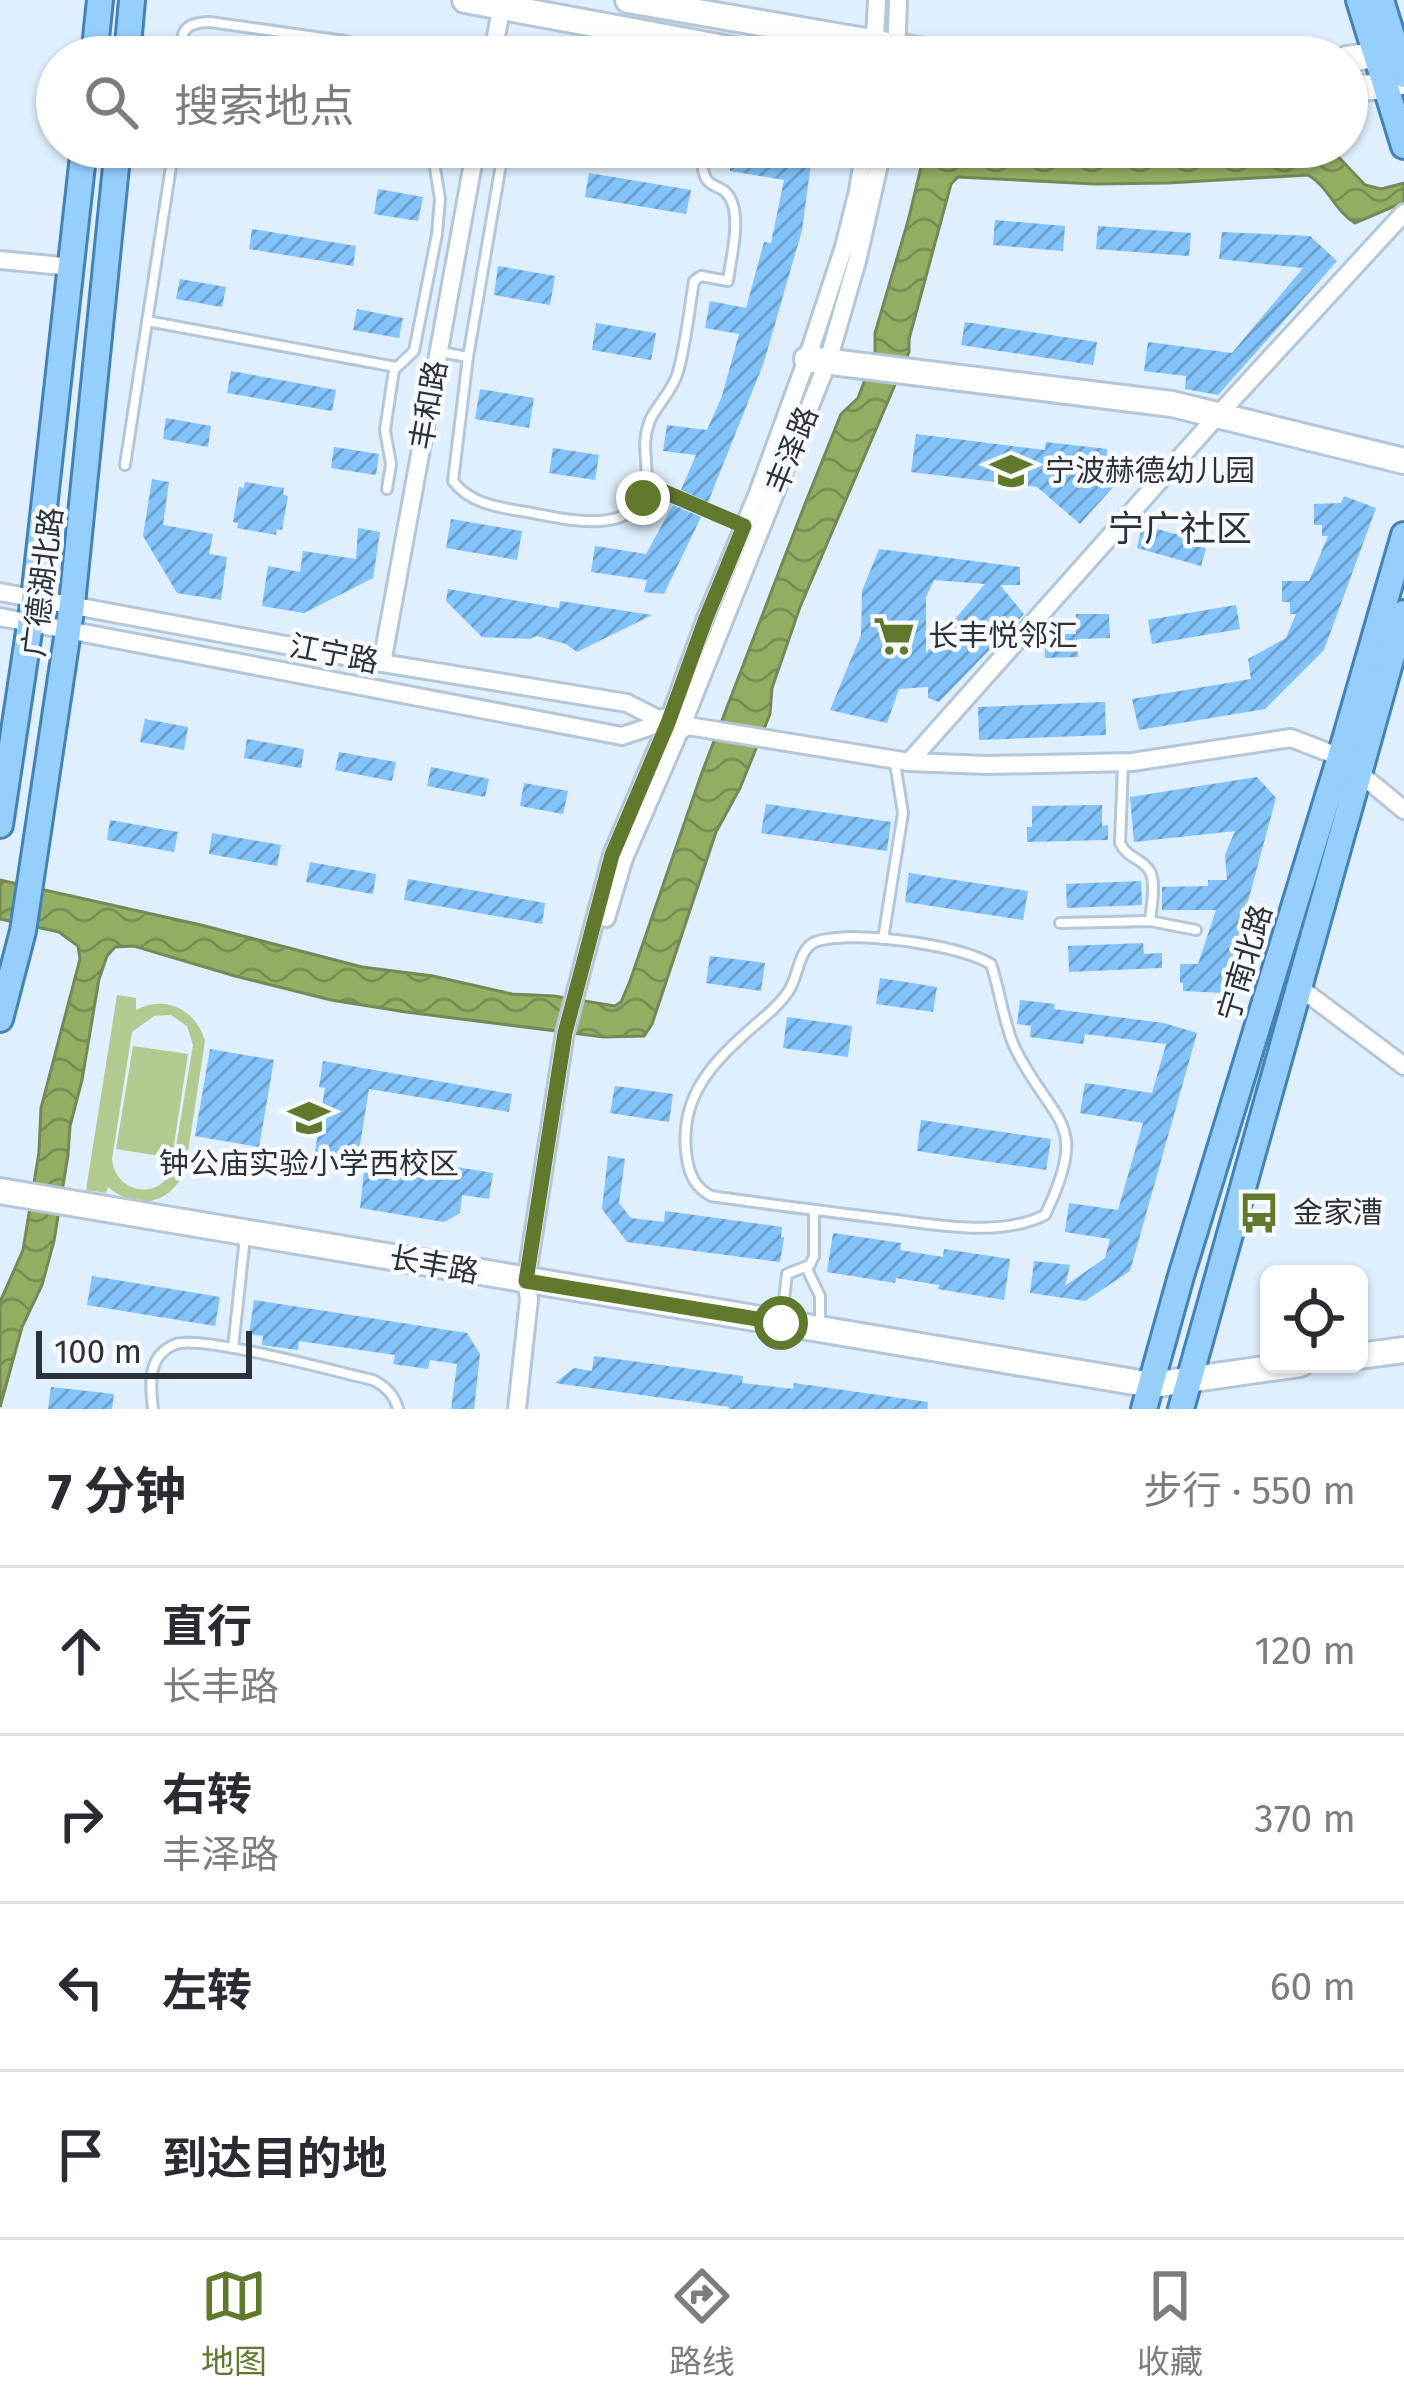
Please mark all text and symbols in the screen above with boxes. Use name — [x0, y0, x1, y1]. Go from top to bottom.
search box — [36, 36, 1368, 168]
icon: search — [78, 69, 144, 135]
text: 搜索地点 — [174, 80, 354, 134]
street label: 丰和路 — [403, 358, 455, 452]
street label: 丰泽路 — [758, 402, 826, 498]
school or university icon: 宁波赫德幼儿园 — [988, 448, 1034, 494]
place label: 宁波赫德幼儿园 — [1045, 453, 1255, 489]
route end — [616, 471, 670, 525]
street label: 广德湖北路 — [16, 505, 70, 659]
district label: 宁广社区 — [1108, 507, 1252, 551]
supermarket icon: 长丰悦邻汇 — [871, 613, 917, 659]
place label: 长丰悦邻汇 — [928, 618, 1078, 654]
street label: 江宁路 — [286, 628, 382, 680]
street label: 宁南北路 — [1210, 900, 1280, 1026]
school or university icon: 钟公庙实验小学西校区 — [286, 1095, 332, 1141]
place label: 钟公庙实验小学西校区 — [159, 1146, 459, 1182]
bus stop icon: 金家漕 — [1236, 1190, 1282, 1236]
place label: 金家漕 — [1293, 1195, 1383, 1231]
street label: 长丰路 — [387, 1239, 481, 1291]
map controls — [1260, 1265, 1368, 1373]
button: locate — [1260, 1265, 1368, 1373]
route start — [754, 1296, 808, 1350]
scale bar — [36, 1325, 252, 1378]
text: 100 m — [54, 1332, 142, 1372]
text: 7 分钟 — [48, 1461, 186, 1523]
text: 步行 · 550 m — [1144, 1468, 1356, 1514]
text: 直行 — [162, 1600, 252, 1654]
icon: ahead — [48, 1618, 114, 1684]
text: 120 m — [1254, 1628, 1356, 1674]
text: 长丰路 — [162, 1664, 279, 1710]
text: 右转 — [162, 1768, 252, 1822]
icon: right — [48, 1786, 114, 1852]
text: 370 m — [1254, 1796, 1356, 1842]
text: 丰泽路 — [162, 1832, 279, 1878]
icon: left — [48, 1954, 114, 2020]
text: 左转 — [162, 1964, 252, 2018]
text: 60 m — [1270, 1964, 1356, 2010]
icon: arrive — [48, 2122, 114, 2188]
text: 到达目的地 — [162, 2132, 387, 2186]
tab: 地图 — [201, 2263, 267, 2383]
tab: 路线 — [669, 2263, 735, 2383]
tab: 收藏 — [1137, 2263, 1203, 2383]

